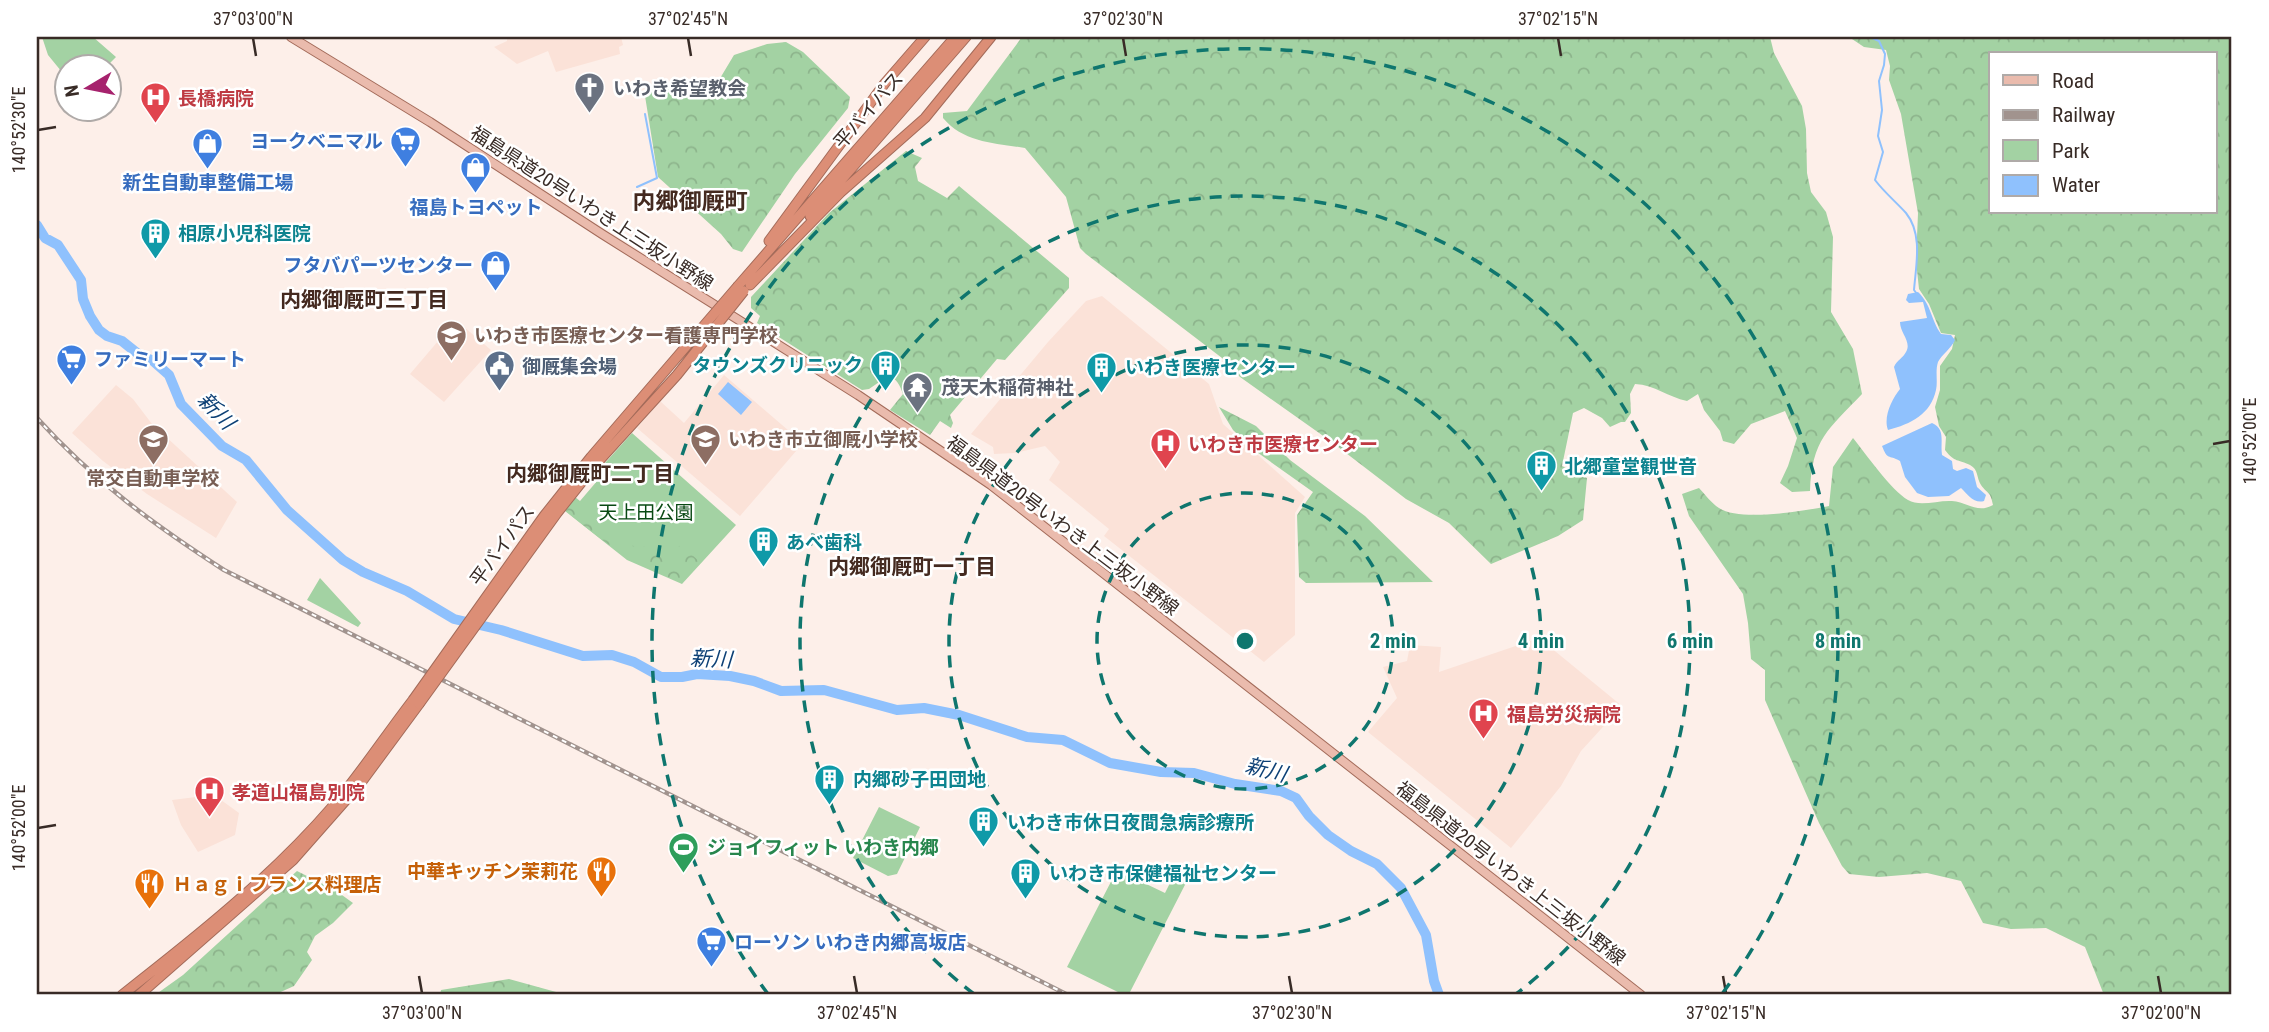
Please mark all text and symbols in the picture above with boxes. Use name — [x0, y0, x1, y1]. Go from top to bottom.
text: 37°03'00"N — [213, 8, 293, 29]
text: 37°02'45"N — [648, 8, 728, 29]
text: 37°02'30"N — [1083, 8, 1163, 29]
text: 37°02'15"N — [1518, 8, 1598, 29]
north arrow — [52, 52, 122, 122]
legend — [1989, 52, 2216, 214]
street label: 平バイパス — [829, 67, 908, 154]
text: Road — [2052, 69, 2094, 93]
church icon: いわき希望教会 — [573, 71, 607, 115]
place label: いわき希望教会 — [613, 77, 746, 100]
hospital icon: 長橋病院 — [138, 81, 172, 125]
text: N — [59, 83, 84, 99]
text: 140°52'30"E — [8, 87, 29, 173]
place label: 長橋病院 — [178, 87, 254, 110]
text: Railway — [2052, 103, 2115, 127]
street label: 福島県道20号いわき上三坂小野線 — [466, 121, 717, 296]
supermarket icon: ヨークベニマル — [389, 124, 423, 168]
shop icon: 新生自動車整備工場 — [191, 126, 225, 170]
place label: ヨークベニマル — [250, 130, 383, 153]
text: Park — [2052, 139, 2090, 163]
shop icon: 福島トヨペット — [459, 151, 493, 195]
place label: 新生自動車整備工場 — [122, 171, 294, 194]
text: Water — [2052, 173, 2100, 197]
district label: 内郷御厩町 — [633, 188, 748, 215]
place label: 福島トヨペット — [409, 196, 543, 219]
building icon: 相原小児科医院 — [138, 216, 172, 260]
place label: 相原小児科医院 — [178, 222, 311, 245]
shop icon: フタバパーツセンター — [479, 248, 513, 292]
place label: フタバパーツセンター — [283, 254, 473, 277]
district label: 内郷御厩町三丁目 — [280, 288, 448, 312]
school or university icon: いわき市医療センター看護専門学校 — [434, 318, 468, 362]
place label: いわき市医療センター看護専門学校 — [474, 324, 778, 347]
supermarket icon: ファミリーマート — [54, 342, 88, 386]
place label: ファミリーマート — [94, 348, 246, 371]
building icon: タウンズクリニック — [869, 348, 903, 392]
public building icon: 御厩集会場 — [482, 349, 516, 393]
building icon: いわき医療センター — [1085, 350, 1119, 394]
place label: タウンズクリニック — [692, 354, 863, 377]
place label: 御厩集会場 — [522, 355, 617, 378]
place label: いわき医療センター — [1125, 356, 1296, 379]
temple icon: 茂天木稲荷神社 — [901, 370, 935, 414]
place label: 茂天木稲荷神社 — [941, 376, 1074, 399]
water label: 新川 — [193, 388, 241, 436]
text: 140°52'00"E — [2239, 398, 2260, 484]
school or university icon: 常交自動車学校 — [136, 422, 170, 466]
school or university icon: いわき市立御厩小学校 — [688, 422, 722, 466]
hospital icon: いわき市医療センター — [1148, 427, 1182, 471]
place label: いわき市立御厩小学校 — [728, 428, 918, 451]
street label: 福島県道20号いわき上三坂小野線 — [942, 431, 1183, 620]
place label: いわき市医療センター — [1188, 433, 1378, 456]
building icon: 北郷童堂観世音 — [1524, 449, 1558, 493]
place label: 北郷童堂観世音 — [1564, 455, 1697, 478]
district label: 内郷御厩町二丁目 — [506, 462, 674, 486]
place label: 常交自動車学校 — [86, 467, 220, 490]
street label: 平バイパス — [465, 500, 540, 590]
park label: 天上田公園 — [598, 501, 694, 524]
building icon: あべ歯科 — [746, 525, 780, 569]
place label: あべ歯科 — [786, 531, 862, 554]
district label: 内郷御厩町一丁目 — [828, 555, 996, 579]
centre of rings — [1233, 629, 1257, 653]
text: 2 min — [1370, 629, 1416, 653]
text: 4 min — [1518, 629, 1564, 653]
text: 6 min — [1667, 629, 1713, 653]
text: 8 min — [1815, 629, 1861, 653]
water label: 新川 — [689, 646, 735, 672]
hospital icon: 福島労災病院 — [1467, 697, 1501, 741]
place label: 福島労災病院 — [1507, 703, 1621, 726]
water label: 新川 — [1243, 753, 1291, 787]
building icon: 内郷砂子田団地 — [813, 762, 847, 806]
place label: 内郷砂子田団地 — [853, 768, 986, 791]
hospital icon: 孝道山福島別院 — [192, 775, 226, 819]
street label: 福島県道20号いわき上三坂小野線 — [1391, 777, 1630, 970]
place label: 孝道山福島別院 — [232, 781, 365, 804]
text: 140°52'00"E — [8, 785, 29, 871]
building icon: いわき市休日夜間急病診療所 — [967, 805, 1001, 849]
place label: いわき市休日夜間急病診療所 — [1007, 811, 1254, 834]
sports icon: ジョイフィット いわき内郷 — [667, 830, 701, 874]
place label: ジョイフィット いわき内郷 — [707, 836, 939, 859]
restaurant icon: 中華キッチン茉莉花 — [584, 854, 618, 898]
building icon: いわき市保健福祉センター — [1009, 856, 1043, 900]
place label: 中華キッチン茉莉花 — [407, 860, 578, 883]
place label: いわき市保健福祉センター — [1049, 862, 1277, 885]
restaurant icon: Ｈａｇｉフランス料理店 — [133, 867, 167, 911]
place label: Ｈａｇｉフランス料理店 — [173, 873, 382, 896]
supermarket icon: ローソン いわき内郷高坂店 — [694, 925, 728, 969]
place label: ローソン いわき内郷高坂店 — [734, 931, 966, 954]
text: 37°03'00"N — [382, 1002, 462, 1023]
text: 37°02'45"N — [817, 1002, 897, 1023]
text: 37°02'30"N — [1252, 1002, 1332, 1023]
text: 37°02'15"N — [1686, 1002, 1766, 1023]
text: 37°02'00"N — [2121, 1002, 2201, 1023]

